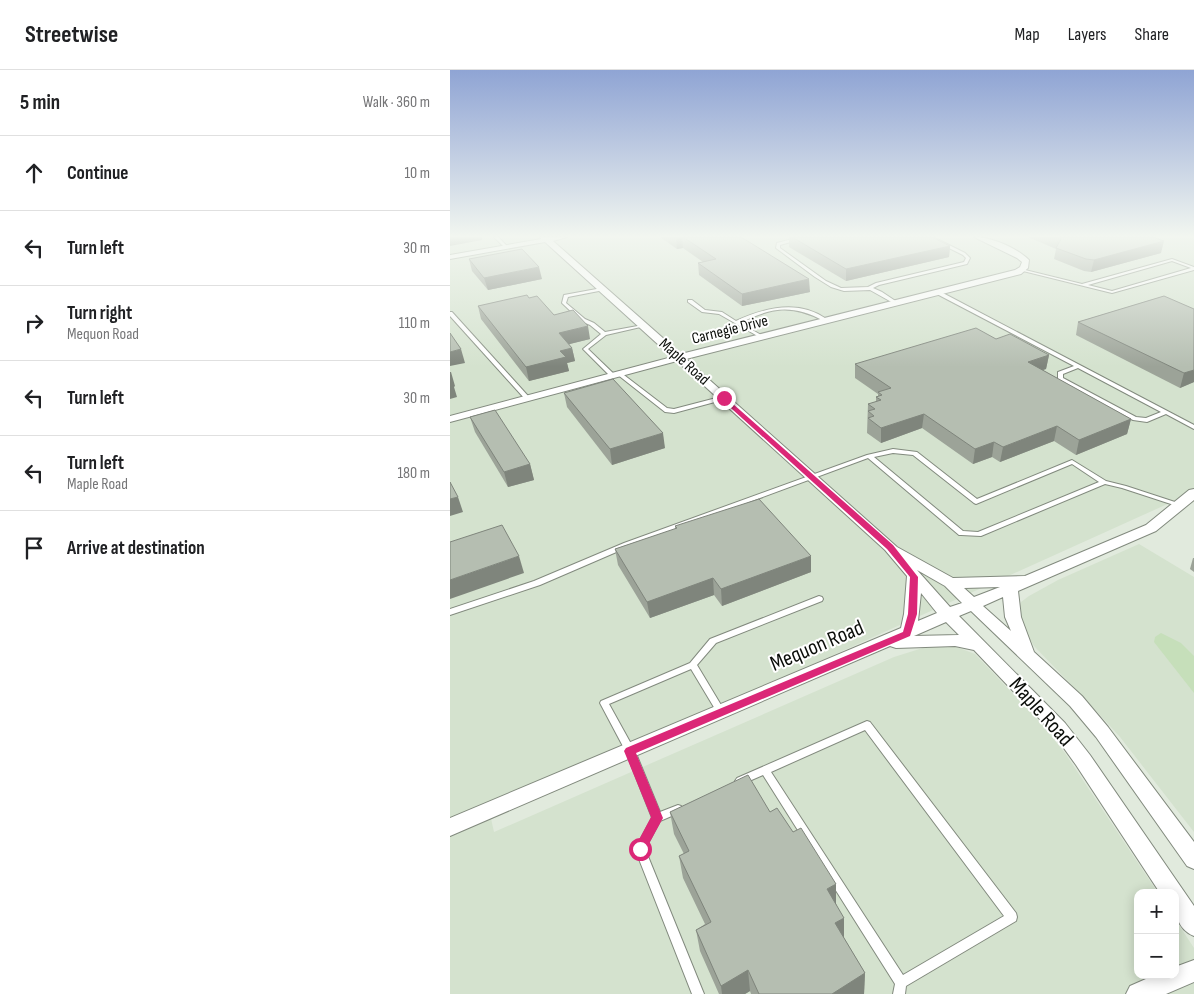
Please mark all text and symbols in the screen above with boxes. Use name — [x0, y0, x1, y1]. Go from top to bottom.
text: Streetwise — [25, 20, 118, 49]
text: Map — [1015, 24, 1040, 45]
text: Layers — [1068, 24, 1107, 45]
text: Share — [1135, 24, 1169, 45]
text: 5 min — [20, 90, 60, 115]
text: Walk · 360 m — [363, 93, 430, 112]
icon: ahead — [20, 159, 48, 187]
text: Continue — [67, 162, 128, 185]
text: 10 m — [404, 164, 430, 183]
icon: left — [20, 234, 48, 262]
text: Turn left — [67, 237, 124, 260]
text: 30 m — [403, 239, 430, 258]
text: Turn right — [67, 302, 132, 325]
icon: right — [20, 309, 48, 337]
street label: Carnegie Drive — [690, 311, 770, 349]
text: 110 m — [399, 314, 430, 333]
text: Mequon Road — [67, 325, 139, 344]
street label: Maple Road — [655, 335, 713, 389]
icon: left — [20, 384, 48, 412]
text: Turn left — [67, 387, 124, 410]
route end — [713, 387, 736, 410]
text: 30 m — [403, 389, 430, 408]
text: Turn left — [67, 452, 124, 475]
icon: left — [20, 459, 48, 487]
text: 180 m — [397, 464, 430, 483]
text: Maple Road — [67, 475, 128, 494]
icon: arrive — [20, 534, 48, 562]
text: Arrive at destination — [67, 537, 205, 560]
street label: Mequon Road — [766, 614, 868, 678]
street label: Maple Road — [1003, 672, 1079, 752]
route start — [629, 838, 652, 861]
map controls — [1134, 889, 1179, 979]
button: + — [1134, 889, 1179, 934]
button: − — [1134, 934, 1179, 979]

